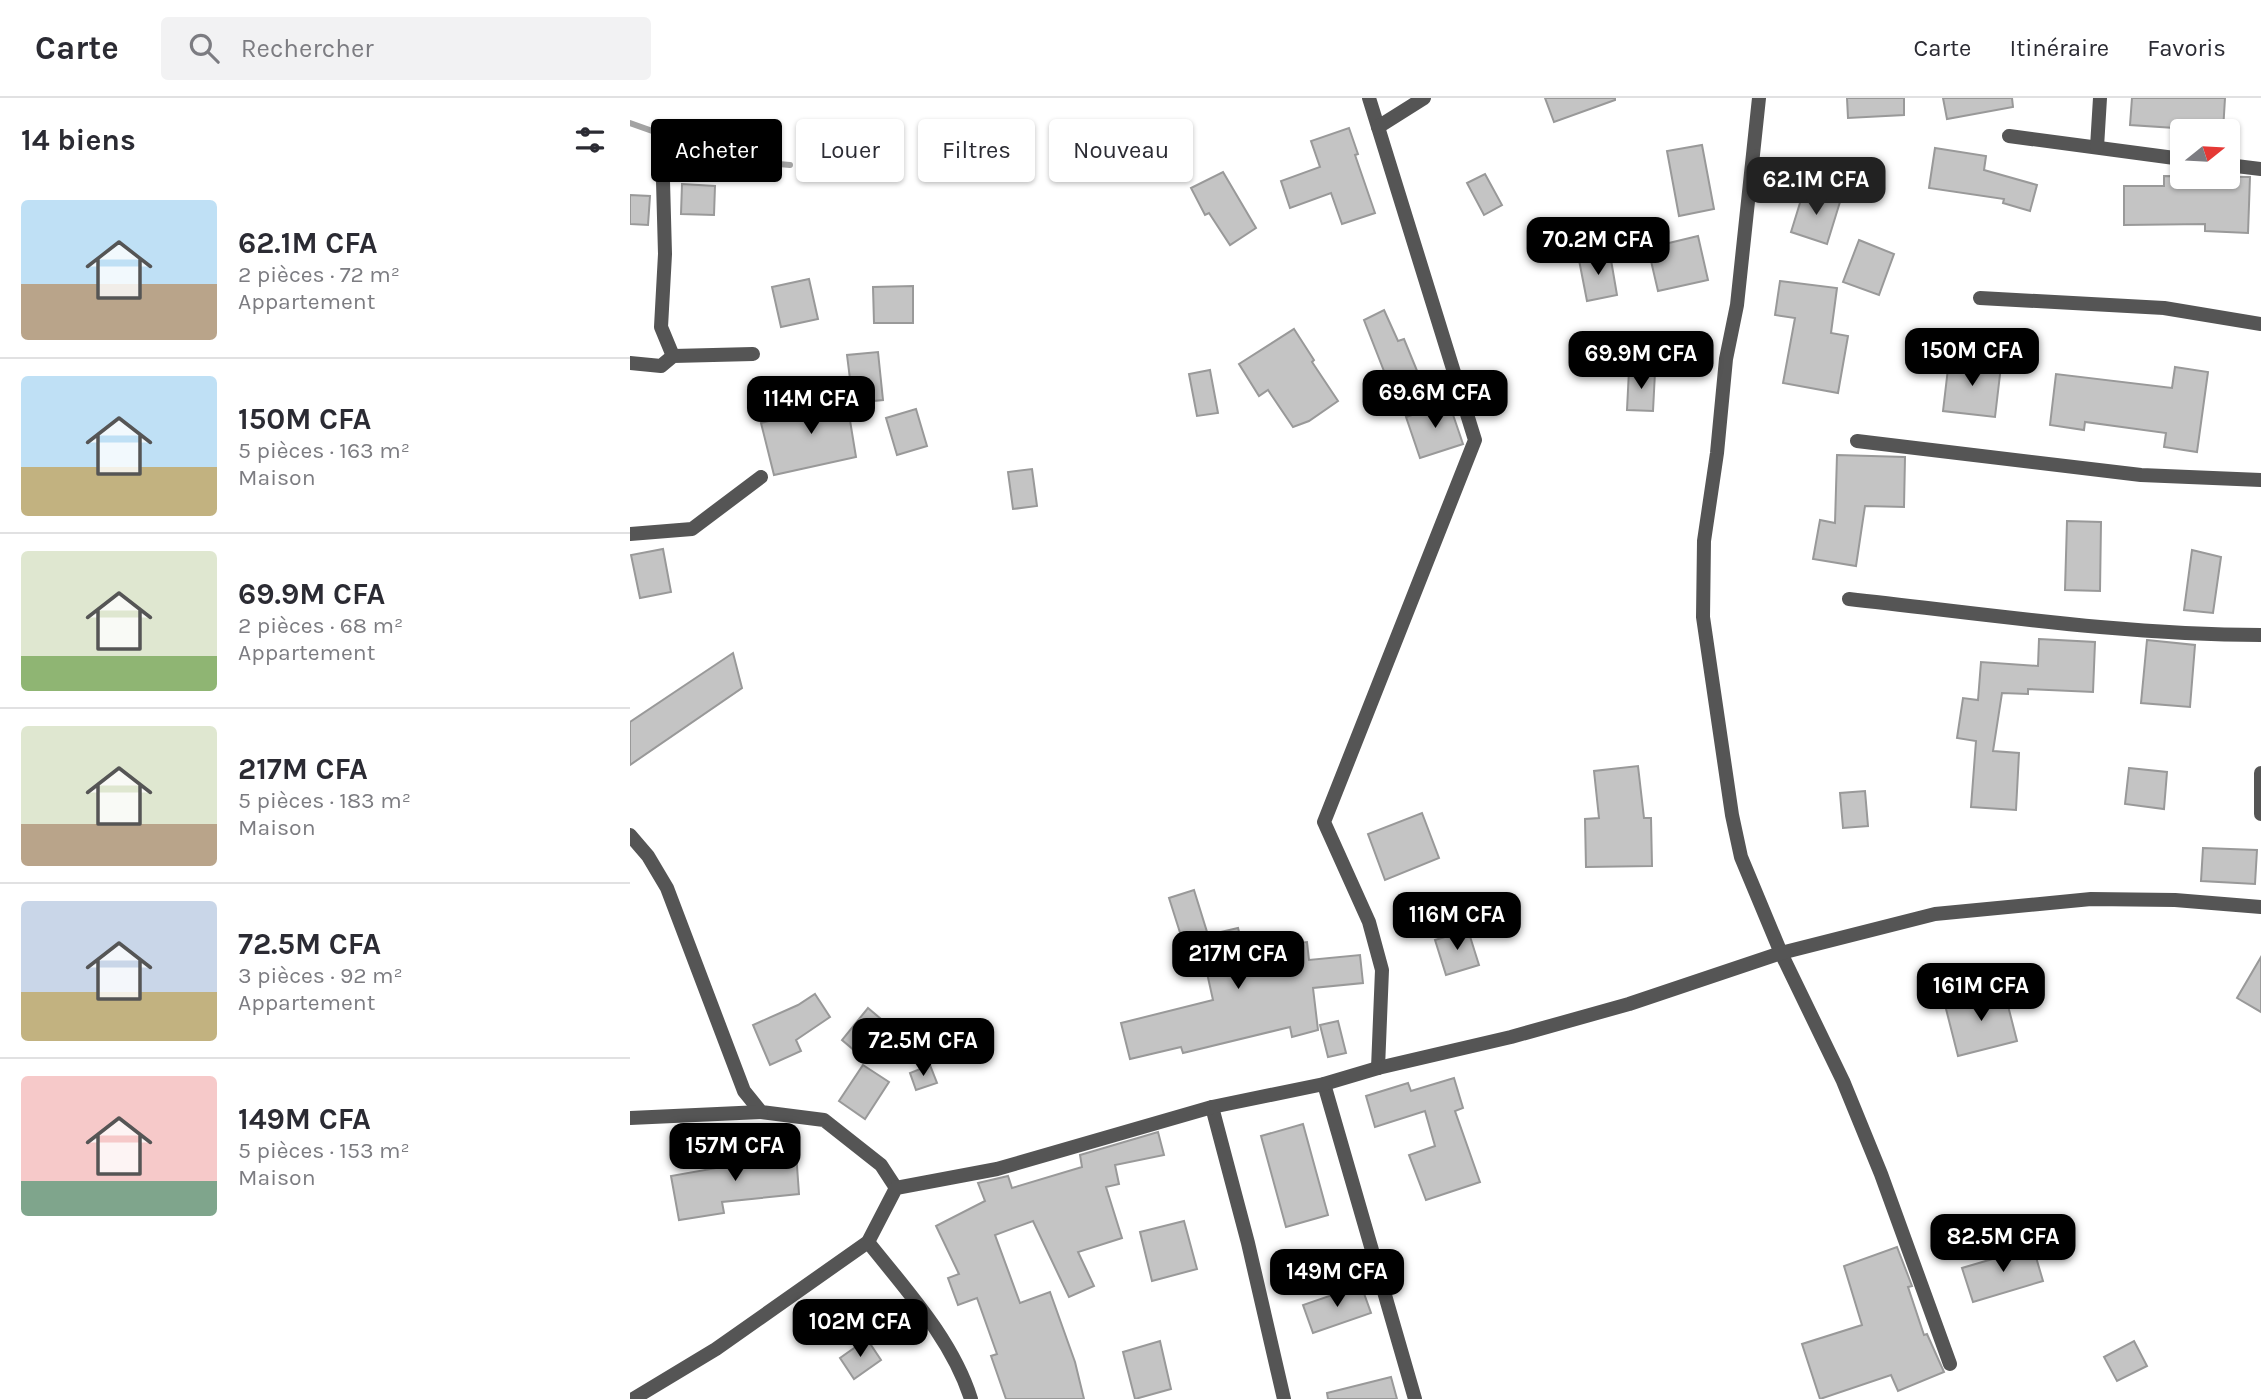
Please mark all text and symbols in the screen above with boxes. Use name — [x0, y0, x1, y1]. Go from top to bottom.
search box — [161, 17, 651, 80]
text: Carte — [35, 29, 119, 67]
icon: search — [185, 29, 223, 67]
text: Rechercher — [241, 33, 374, 64]
text: Carte — [1913, 34, 1971, 62]
text: Itinéraire — [2009, 34, 2109, 62]
text: Favoris — [2147, 34, 2226, 62]
chip: Acheter — [651, 119, 782, 182]
chip: Louer — [796, 119, 904, 182]
chip: Filtres — [918, 119, 1035, 182]
chip: Nouveau — [1049, 119, 1193, 182]
north arrow — [2170, 119, 2240, 189]
map controls — [2170, 119, 2240, 189]
icon: filters — [571, 121, 609, 159]
text: 14 biens — [21, 122, 136, 158]
pin: 62.1M CFA — [1736, 158, 1896, 217]
text: 62.1M CFA — [1763, 166, 1869, 193]
pin: 70.2M CFA — [1518, 218, 1678, 277]
text: 62.1M CFA — [238, 225, 378, 261]
text: 70.2M CFA — [1543, 226, 1653, 253]
icon: home — [77, 228, 161, 312]
text: 2 pièces · 72 m² — [238, 261, 400, 288]
text: Appartement — [238, 288, 375, 315]
pin: 150M CFA — [1900, 328, 2044, 388]
pin: 69.9M CFA — [1561, 331, 1721, 391]
text: 150M CFA — [1921, 337, 2023, 364]
text: 69.9M CFA — [1585, 340, 1697, 367]
pin: 69.6M CFA — [1355, 370, 1515, 430]
pin: 114M CFA — [739, 376, 883, 436]
text: 69.6M CFA — [1379, 379, 1491, 406]
text: 114M CFA — [763, 385, 859, 412]
text: 150M CFA — [238, 401, 371, 437]
icon: home — [77, 404, 161, 488]
text: 5 pièces · 163 m² — [238, 437, 410, 464]
text: Maison — [238, 464, 316, 491]
text: 69.9M CFA — [238, 576, 385, 612]
icon: home — [77, 579, 161, 663]
text: 2 pièces · 68 m² — [238, 612, 403, 639]
text: Appartement — [238, 639, 375, 666]
text: 217M CFA — [238, 751, 368, 787]
icon: home — [77, 754, 161, 838]
text: 5 pièces · 183 m² — [238, 787, 411, 814]
text: Maison — [238, 814, 316, 841]
pin: 116M CFA — [1385, 892, 1529, 952]
text: 116M CFA — [1409, 901, 1505, 928]
text: 72.5M CFA — [238, 926, 381, 962]
icon: home — [77, 929, 161, 1013]
pin: 217M CFA — [1166, 932, 1310, 991]
text: 217M CFA — [1188, 940, 1288, 967]
text: 3 pièces · 92 m² — [238, 962, 403, 989]
pin: 161M CFA — [1909, 964, 2053, 1023]
text: 161M CFA — [1933, 972, 2029, 999]
text: Appartement — [238, 989, 375, 1016]
pin: 72.5M CFA — [843, 1018, 1003, 1078]
text: 72.5M CFA — [868, 1027, 978, 1054]
text: 149M CFA — [238, 1101, 371, 1137]
icon: home — [77, 1104, 161, 1188]
pin: 157M CFA — [663, 1124, 807, 1183]
text: 157M CFA — [686, 1132, 785, 1159]
text: 5 pièces · 153 m² — [238, 1137, 410, 1164]
text: Maison — [238, 1164, 316, 1191]
pin: 82.5M CFA — [1923, 1214, 2083, 1274]
text: 82.5M CFA — [1946, 1223, 2060, 1250]
pin: 149M CFA — [1265, 1250, 1409, 1309]
text: 149M CFA — [1286, 1258, 1388, 1285]
pin: 102M CFA — [788, 1300, 932, 1359]
text: 102M CFA — [809, 1308, 911, 1335]

